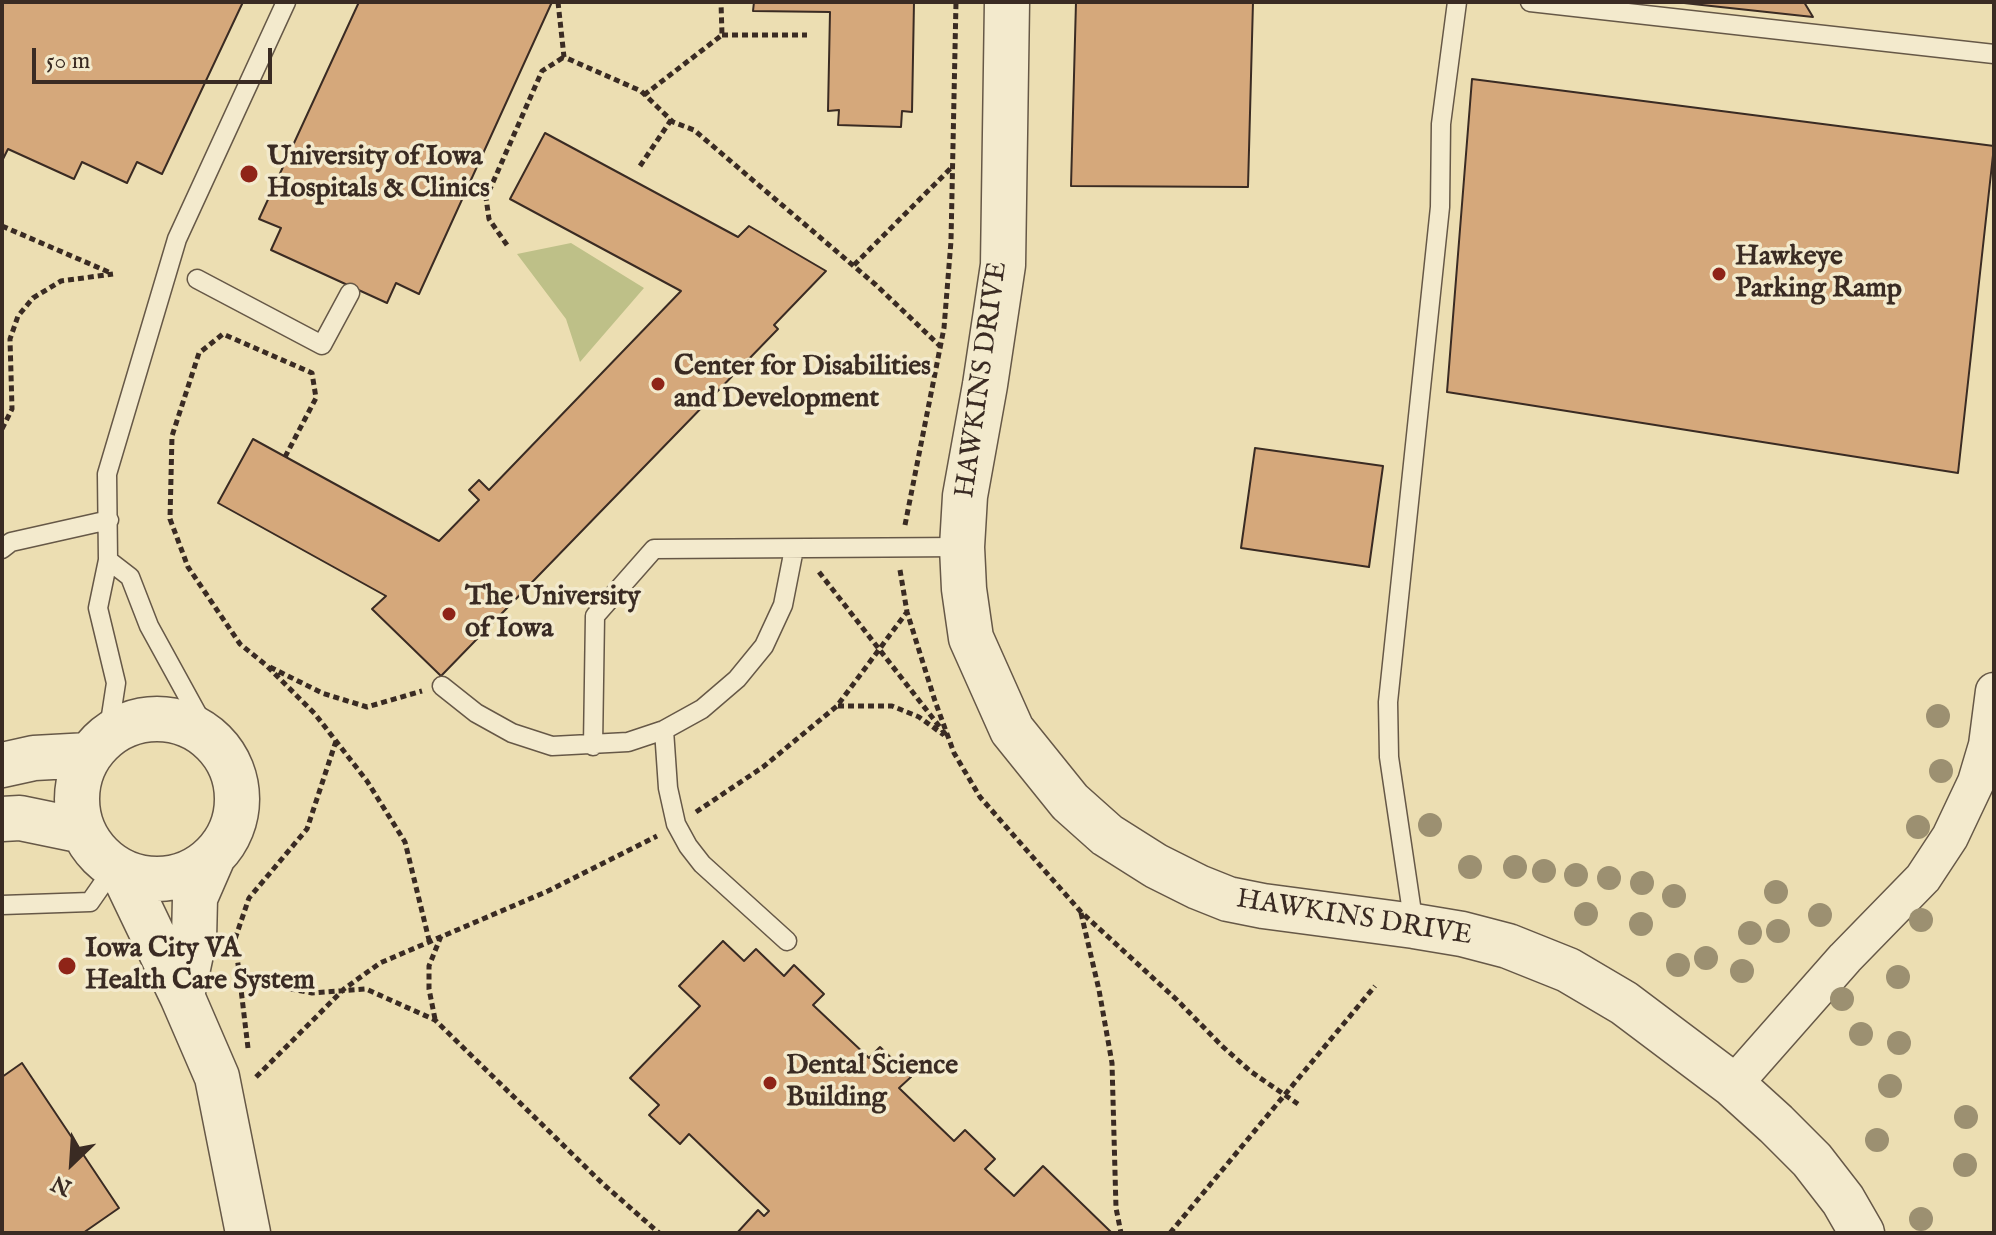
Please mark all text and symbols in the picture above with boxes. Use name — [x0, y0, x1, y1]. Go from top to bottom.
scale bar — [36, 32, 276, 82]
text: 50 m — [46, 46, 90, 77]
place label: University of Iowa Hospitals & Clinics — [267, 141, 490, 207]
marker: University of Iowa Hospitals & Clinics — [238, 163, 260, 185]
place label: Hawkeye Parking Ramp — [1735, 241, 1902, 307]
street label: HAWKINS DRIVE — [950, 260, 1016, 500]
marker: Hawkeye Parking Ramp — [1710, 265, 1728, 283]
place label: Center for Disabilities and Development — [674, 351, 931, 417]
marker: Center for Disabilities and Development — [649, 375, 667, 393]
place label: The University of Iowa — [465, 581, 641, 647]
marker: The University of Iowa — [440, 605, 458, 623]
street label: HAWKINS DRIVE — [1234, 884, 1474, 954]
place label: Iowa City VA Health Care System — [85, 933, 315, 999]
marker: Iowa City VA Health Care System — [56, 955, 78, 977]
place label: Dental Science Building — [786, 1050, 958, 1116]
marker: Dental Science Building — [761, 1074, 779, 1092]
north arrow — [32, 1123, 112, 1203]
text: N — [47, 1168, 76, 1201]

